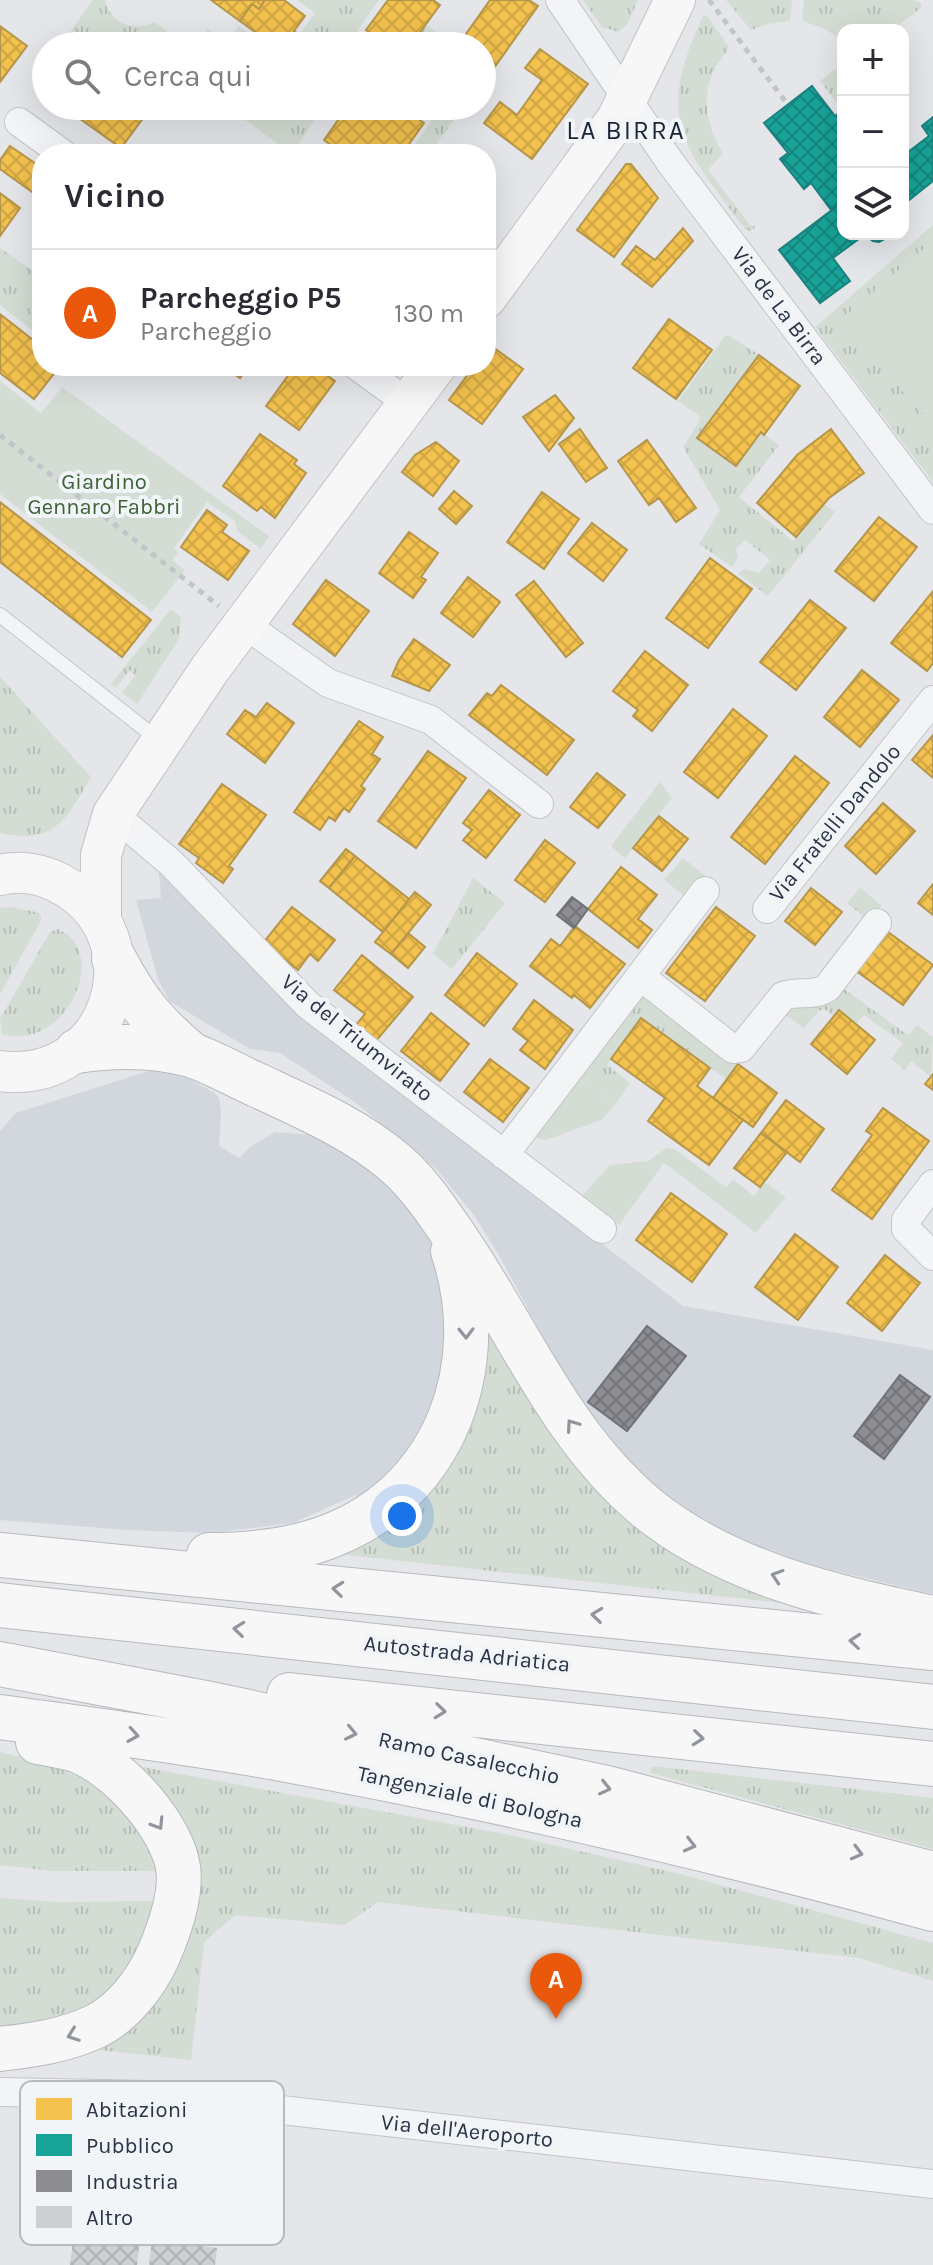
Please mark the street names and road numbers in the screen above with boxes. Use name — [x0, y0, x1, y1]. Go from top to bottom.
street label: Via de La Birra — [726, 242, 832, 370]
street label: Via Fratelli Dandolo — [764, 739, 906, 907]
street label: Via del Triumvirato — [276, 969, 438, 1107]
street label: Autostrada Adriatica — [363, 1630, 571, 1678]
street label: Ramo Casalecchio — [376, 1726, 562, 1790]
street label: Tangenziale di Bologna — [355, 1760, 585, 1834]
street label: Via dell'Aeroporto — [380, 2109, 554, 2153]

